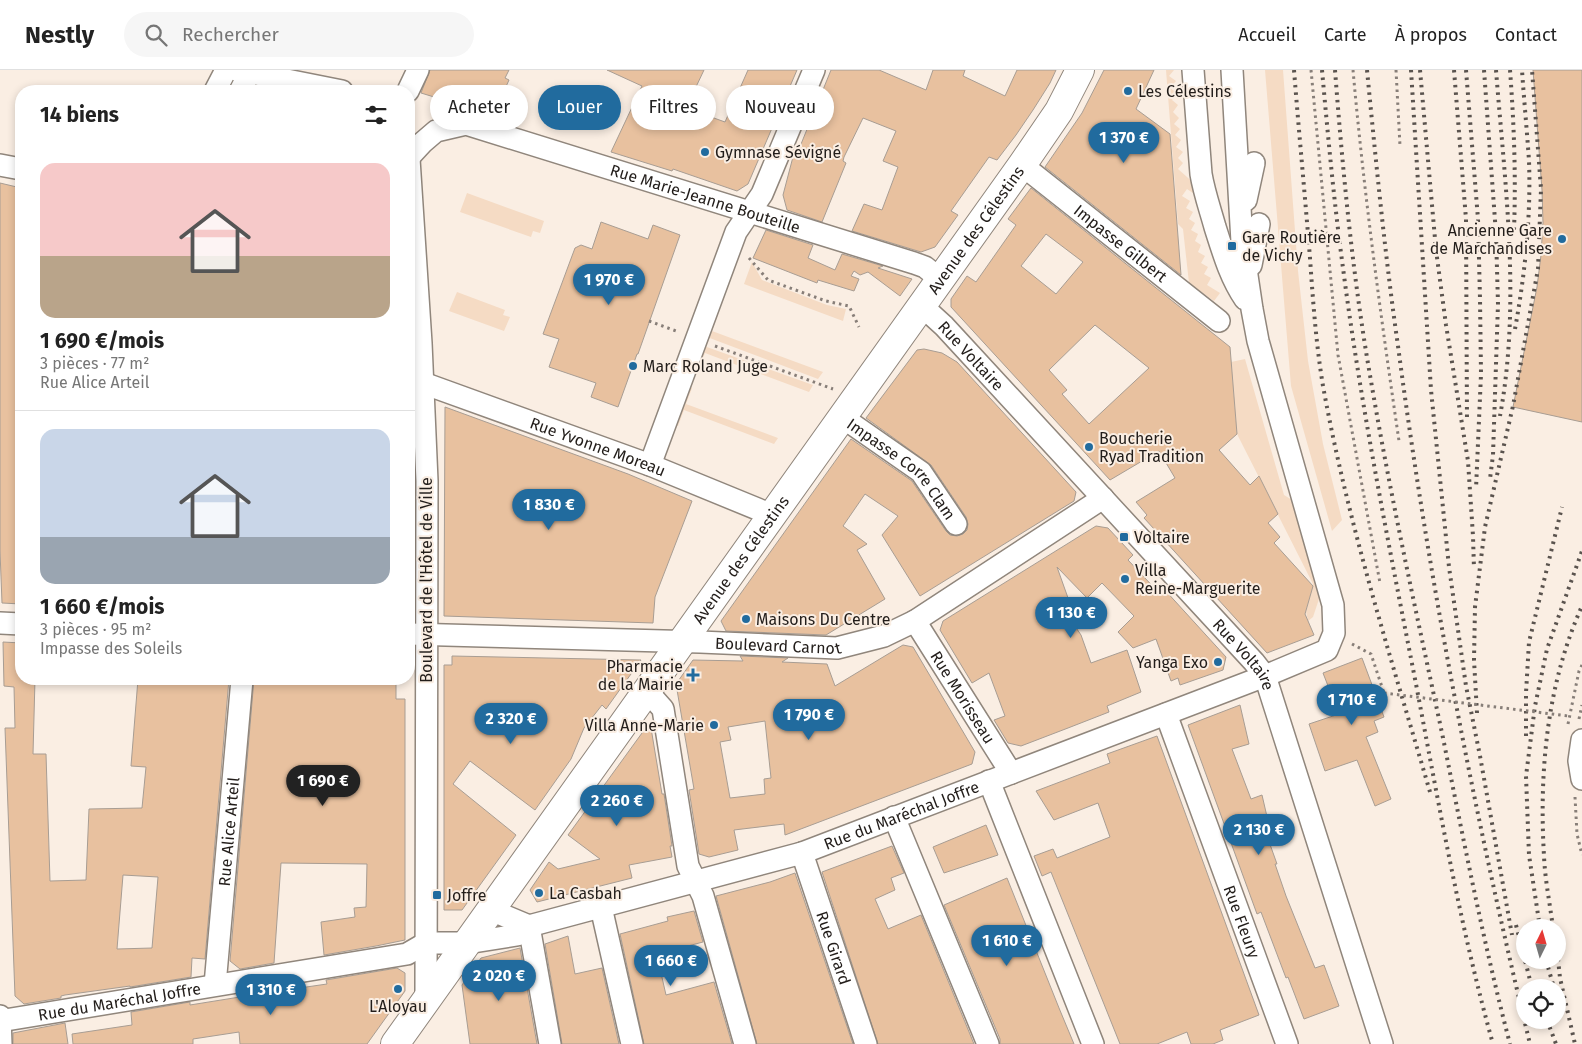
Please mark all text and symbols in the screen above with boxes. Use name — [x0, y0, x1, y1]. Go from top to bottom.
search box — [124, 12, 474, 57]
text: Nestly — [25, 21, 94, 49]
icon: search — [142, 21, 170, 49]
text: Rechercher — [182, 23, 279, 46]
text: Accueil — [1238, 24, 1296, 46]
text: Carte — [1324, 24, 1367, 46]
text: À propos — [1395, 24, 1467, 46]
text: Contact — [1495, 24, 1557, 46]
place label: Les Célestins — [1138, 82, 1231, 101]
chip: Acheter — [430, 85, 528, 130]
chip: Louer — [538, 85, 621, 130]
chip: Filtres — [631, 85, 716, 130]
chip: Nouveau — [726, 85, 834, 130]
marker: Les Célestins — [1122, 85, 1134, 97]
icon: filters — [362, 101, 390, 129]
text: 14 biens — [40, 102, 119, 128]
pin: 1 370 € — [1078, 122, 1170, 164]
text: 1 370 € — [1099, 128, 1149, 147]
place label: Gymnase Sévigné — [715, 143, 841, 162]
marker: Gymnase Sévigné — [699, 146, 711, 158]
street label: Rue Marie-Jeanne Bouteille — [608, 160, 803, 237]
street label: Avenue des Célestins — [924, 162, 1028, 298]
icon: home — [170, 196, 260, 286]
street label: Impasse Gilbert — [1070, 200, 1171, 286]
place label: Ancienne Gare de Marchandises — [1430, 221, 1552, 258]
place label: Gare Routière de Vichy — [1242, 228, 1341, 265]
marker: Ancienne Gare de Marchandises — [1556, 233, 1568, 245]
marker: Gare Routière de Vichy — [1226, 240, 1238, 252]
pin: 1 970 € — [563, 264, 655, 306]
text: 1 970 € — [584, 270, 634, 289]
street label: Rue Voltaire — [935, 317, 1008, 394]
text: 1 690 €/mois — [40, 328, 164, 354]
text: 3 pièces · 77 m² — [40, 354, 149, 373]
place label: Marc Roland Juge — [643, 357, 768, 376]
marker: Marc Roland Juge — [627, 360, 639, 372]
text: Rue Alice Arteil — [40, 373, 149, 392]
street label: Rue Yvonne Moreau — [527, 413, 669, 480]
street label: Impasse Corre Clam — [844, 414, 960, 523]
place label: Boucherie Ryad Tradition — [1099, 429, 1204, 466]
marker: Boucherie Ryad Tradition — [1083, 441, 1095, 453]
icon: home — [170, 461, 260, 551]
street label: Boulevard de l'Hôtel de Ville — [417, 477, 436, 683]
pin: 1 830 € — [503, 488, 595, 531]
street label: Avenue des Célestins — [688, 492, 793, 627]
text: 1 830 € — [523, 495, 575, 514]
place label: Voltaire — [1134, 528, 1190, 547]
marker: Voltaire — [1118, 531, 1130, 543]
place label: Villa Reine-Marguerite — [1135, 561, 1260, 598]
marker: Villa Reine-Marguerite — [1119, 573, 1131, 585]
text: 1 660 €/mois — [40, 594, 164, 620]
pin: 1 130 € — [1025, 596, 1117, 639]
text: 1 130 € — [1046, 603, 1096, 622]
place label: Maisons Du Centre — [756, 610, 890, 629]
marker: Maisons Du Centre — [740, 613, 752, 625]
street label: Rue Voltaire — [1209, 615, 1278, 692]
text: 3 pièces · 95 m² — [40, 620, 152, 639]
street label: Boulevard Carnot — [715, 633, 843, 658]
text: Impasse des Soleils — [40, 639, 182, 658]
street label: Rue Morisseau — [927, 647, 999, 747]
place label: Yanga Exo — [1136, 653, 1208, 672]
marker: Yanga Exo — [1212, 656, 1224, 668]
place label: Pharmacie de la Mairie — [598, 657, 683, 694]
marker: Pharmacie de la Mairie — [687, 669, 699, 681]
pin: 1 710 € — [1306, 684, 1398, 726]
text: 1 710 € — [1328, 690, 1376, 709]
pin: 1 790 € — [763, 698, 855, 741]
pin: 2 320 € — [465, 702, 557, 745]
text: 1 790 € — [784, 705, 834, 724]
text: 2 320 € — [485, 709, 537, 728]
place label: Villa Anne-Marie — [585, 716, 704, 735]
marker: Villa Anne-Marie — [708, 719, 720, 731]
pin: 1 690 € — [277, 764, 369, 807]
text: 1 690 € — [297, 771, 349, 790]
street label: Rue Alice Arteil — [214, 776, 243, 887]
street label: Rue du Maréchal Joffre — [821, 777, 982, 853]
pin: 2 260 € — [571, 784, 663, 827]
text: 2 260 € — [591, 791, 643, 810]
pin: 2 130 € — [1213, 814, 1305, 856]
text: 2 130 € — [1234, 820, 1284, 839]
street label: Rue Fleury — [1220, 882, 1264, 961]
place label: La Casbah — [549, 884, 622, 903]
place label: Joffre — [447, 886, 486, 905]
marker: La Casbah — [533, 887, 545, 899]
marker: Joffre — [431, 889, 443, 901]
street label: Rue Girard — [813, 909, 855, 987]
north arrow — [1516, 919, 1566, 969]
map controls — [1516, 919, 1566, 1029]
pin: 1 610 € — [961, 924, 1053, 967]
text: 1 610 € — [982, 931, 1032, 950]
pin: 1 660 € — [625, 944, 717, 987]
text: 1 660 € — [645, 951, 697, 970]
pin: 2 020 € — [453, 960, 545, 1002]
text: 2 020 € — [473, 966, 525, 985]
pin: 1 310 € — [225, 974, 317, 1016]
street label: Rue du Maréchal Joffre — [37, 979, 202, 1024]
button: locate — [1516, 979, 1566, 1029]
text: 1 310 € — [246, 980, 296, 999]
marker: L'Aloyau — [392, 983, 404, 995]
place label: L'Aloyau — [369, 997, 427, 1016]

